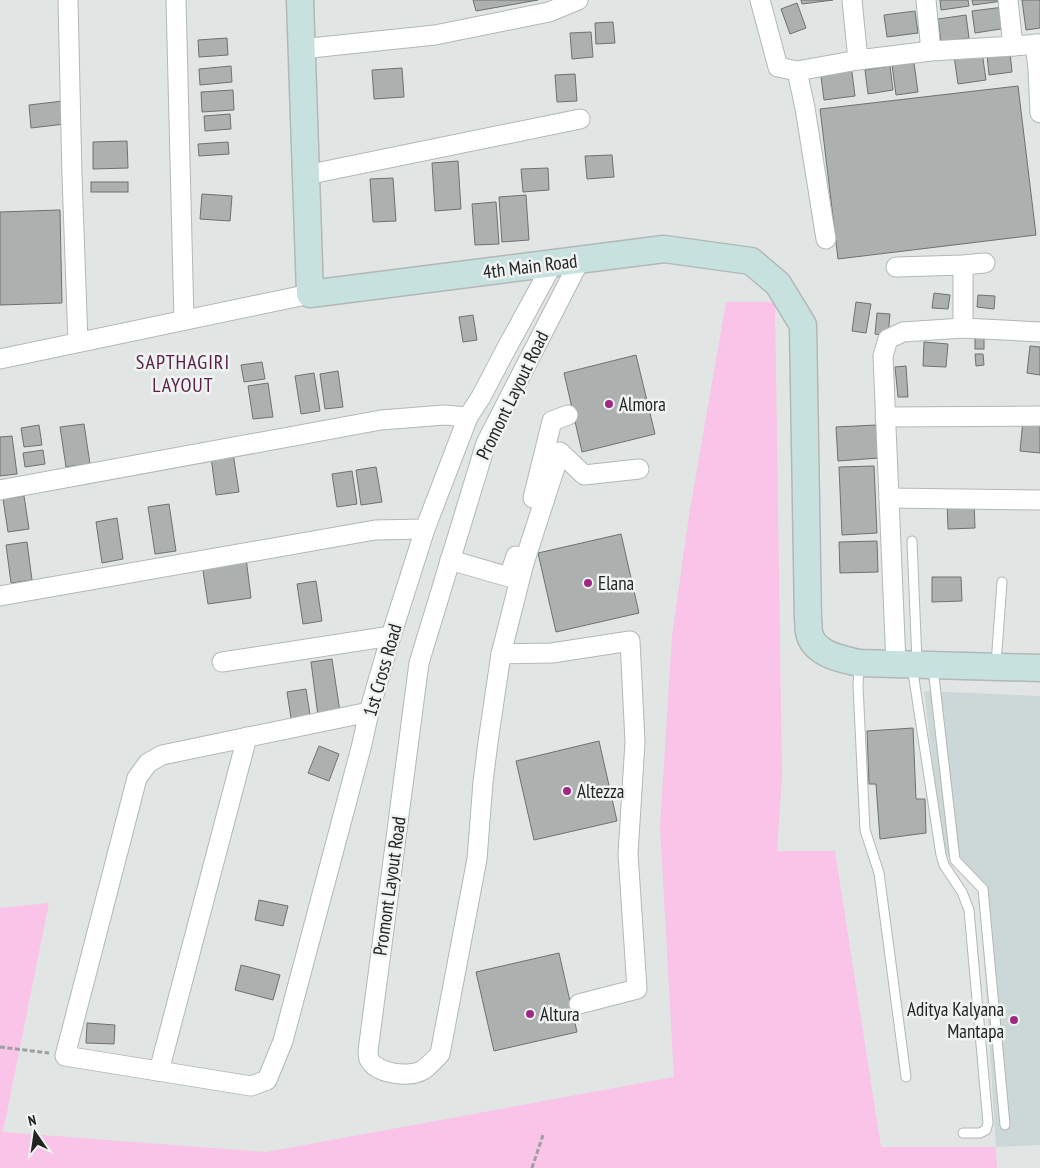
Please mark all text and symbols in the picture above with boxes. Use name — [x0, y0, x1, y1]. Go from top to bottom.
street label: 4th Main Road — [482, 248, 578, 284]
street label: Promont Layout Road — [470, 327, 554, 463]
district label: SAPTHAGIRI LAYOUT — [136, 349, 230, 398]
place label: Almora — [619, 392, 666, 416]
marker: Almora — [603, 398, 615, 410]
place label: Elana — [598, 571, 634, 595]
marker: Elana — [582, 577, 594, 589]
street label: 1st Cross Road — [357, 621, 407, 719]
place label: Altezza — [577, 779, 624, 803]
marker: Altezza — [561, 785, 573, 797]
street label: Promont Layout Road — [367, 815, 411, 957]
place label: Aditya Kalyana Mantapa — [907, 997, 1004, 1043]
place label: Altura — [540, 1002, 580, 1026]
marker: Altura — [524, 1008, 536, 1020]
marker: Aditya Kalyana Mantapa — [1008, 1014, 1020, 1026]
north arrow — [10, 1108, 60, 1158]
text: N — [26, 1111, 38, 1130]

